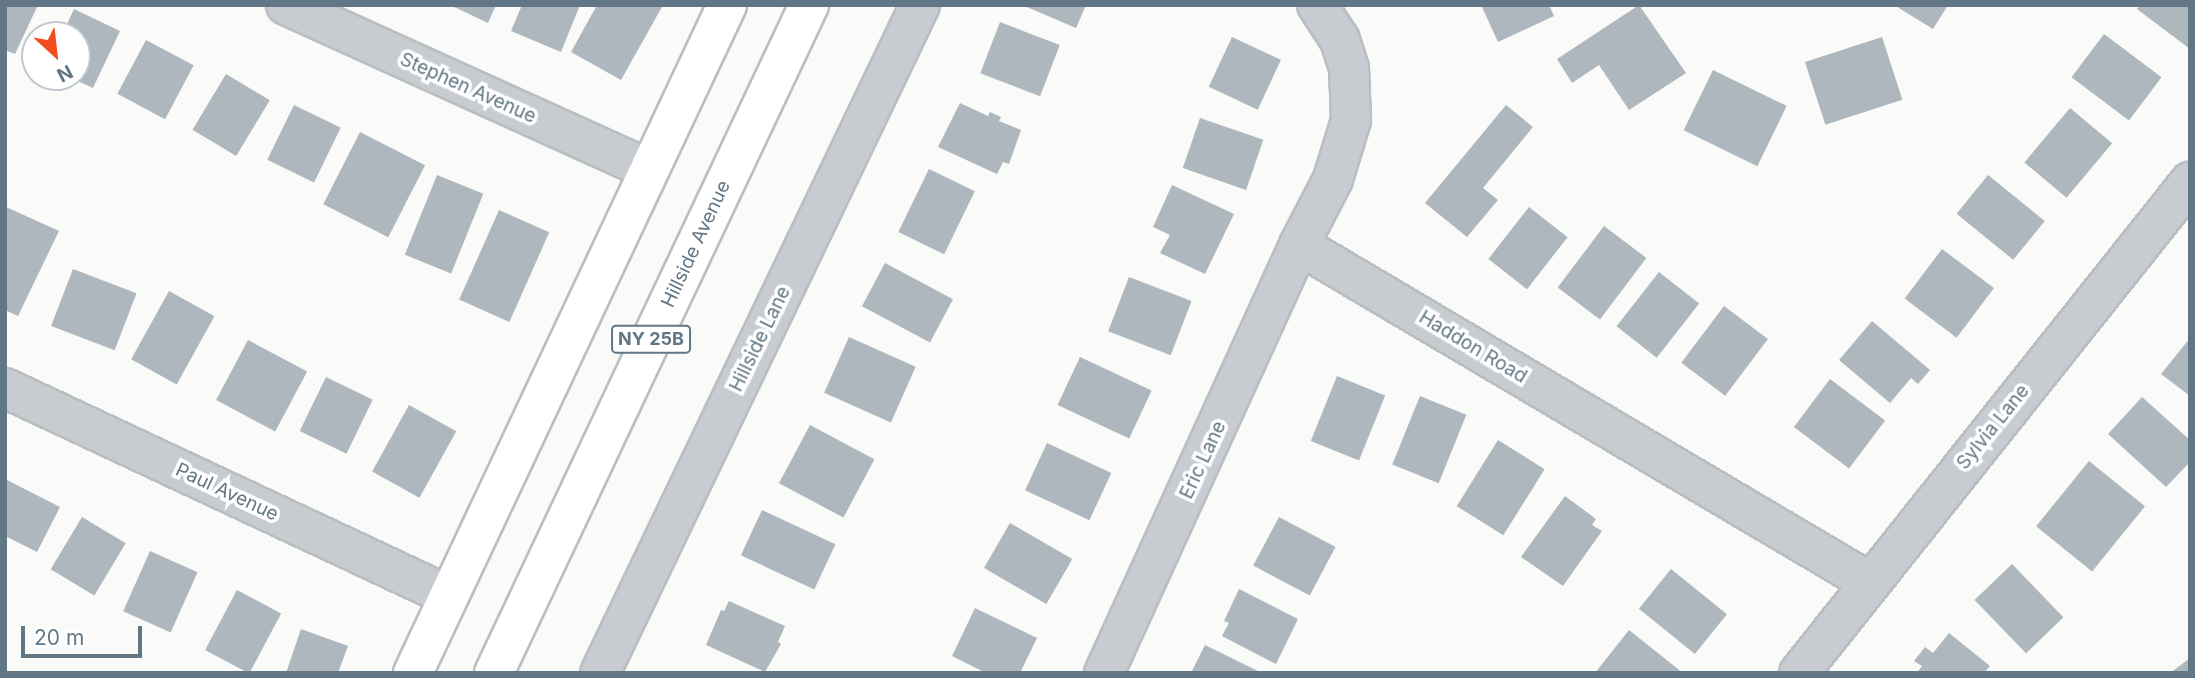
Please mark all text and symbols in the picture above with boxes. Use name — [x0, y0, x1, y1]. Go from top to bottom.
north arrow — [21, 21, 91, 91]
street label: Stephen Avenue — [396, 48, 540, 128]
text: N — [53, 60, 77, 87]
street label: Hillside Avenue — [657, 177, 735, 311]
street label: Hillside Lane — [725, 283, 795, 395]
street label: Haddon Road — [1415, 306, 1531, 388]
road number: NY 25B — [611, 324, 691, 354]
street label: Sylvia Lane — [1952, 380, 2034, 474]
street label: Eric Lane — [1175, 417, 1231, 503]
street label: Paul Avenue — [172, 458, 282, 526]
scale bar — [24, 612, 145, 656]
text: 20 m — [34, 625, 84, 650]

